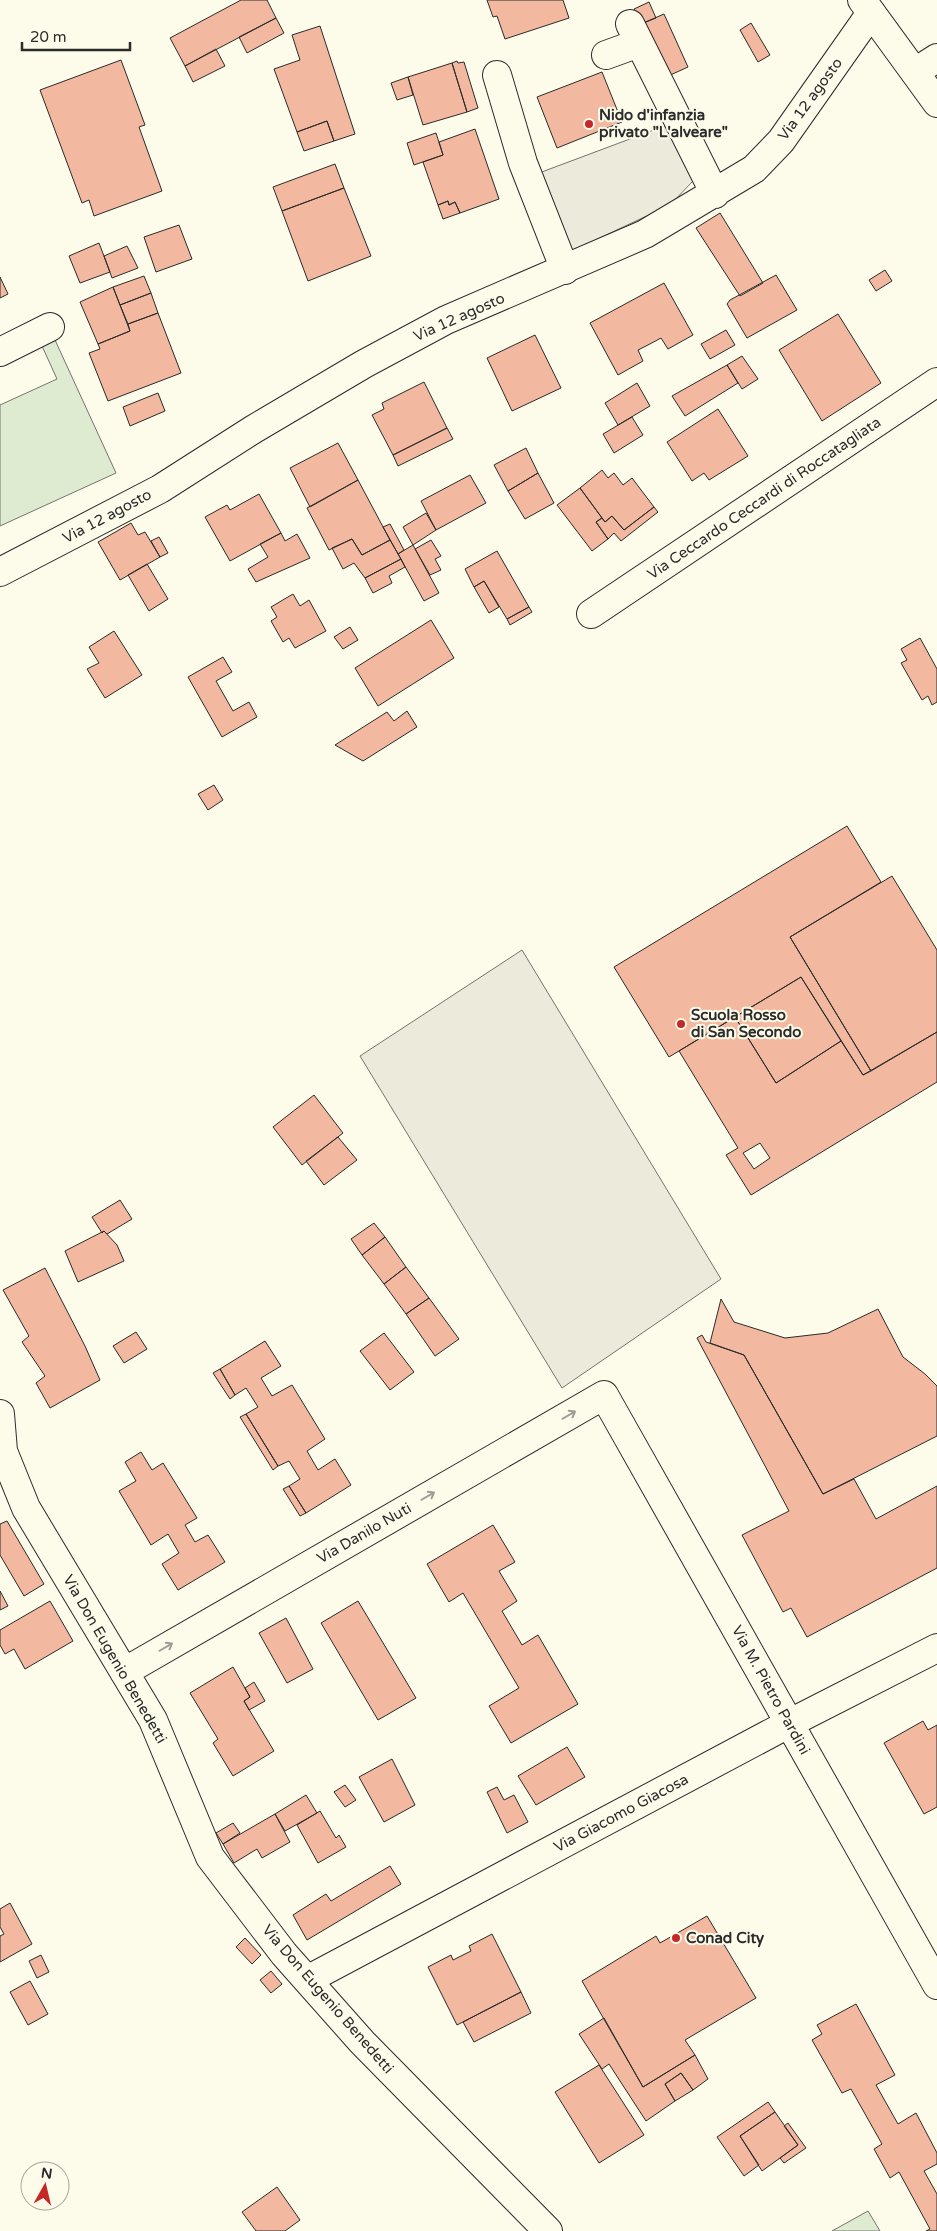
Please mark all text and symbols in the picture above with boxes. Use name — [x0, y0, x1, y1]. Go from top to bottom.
scale bar — [22, 20, 130, 52]
text: 20 m — [30, 28, 67, 46]
street label: Via 12 agosto — [774, 54, 846, 144]
place label: Nido d'infanzia privato "L'alveare" — [599, 106, 728, 142]
marker: Nido d'infanzia privato "L'alveare" — [583, 118, 595, 130]
street label: Via 12 agosto — [411, 289, 507, 345]
street label: Via Ceccardo Ceccardi di Roccatagliata — [644, 413, 884, 583]
street label: Via 12 agosto — [60, 485, 154, 547]
place label: Scuola Rosso di San Secondo — [691, 1006, 801, 1041]
marker: Scuola Rosso di San Secondo — [675, 1018, 687, 1030]
one-way arrow — [561, 1410, 576, 1420]
one-way arrow — [420, 1491, 435, 1501]
street label: Via Danilo Nuti — [314, 1499, 414, 1567]
street label: Via Don Eugenio Benedetti — [59, 1572, 171, 1746]
street label: Via M. Pietro Pardini — [728, 1622, 814, 1758]
one-way arrow — [158, 1642, 172, 1652]
street label: Via Giacomo Giacosa — [551, 1770, 691, 1856]
street label: Via Don Eugenio Benedetti — [258, 1921, 398, 2077]
place label: Conad City — [686, 1929, 764, 1948]
marker: Conad City — [670, 1932, 682, 1944]
north arrow — [20, 2161, 70, 2211]
text: N — [40, 2164, 53, 2183]

